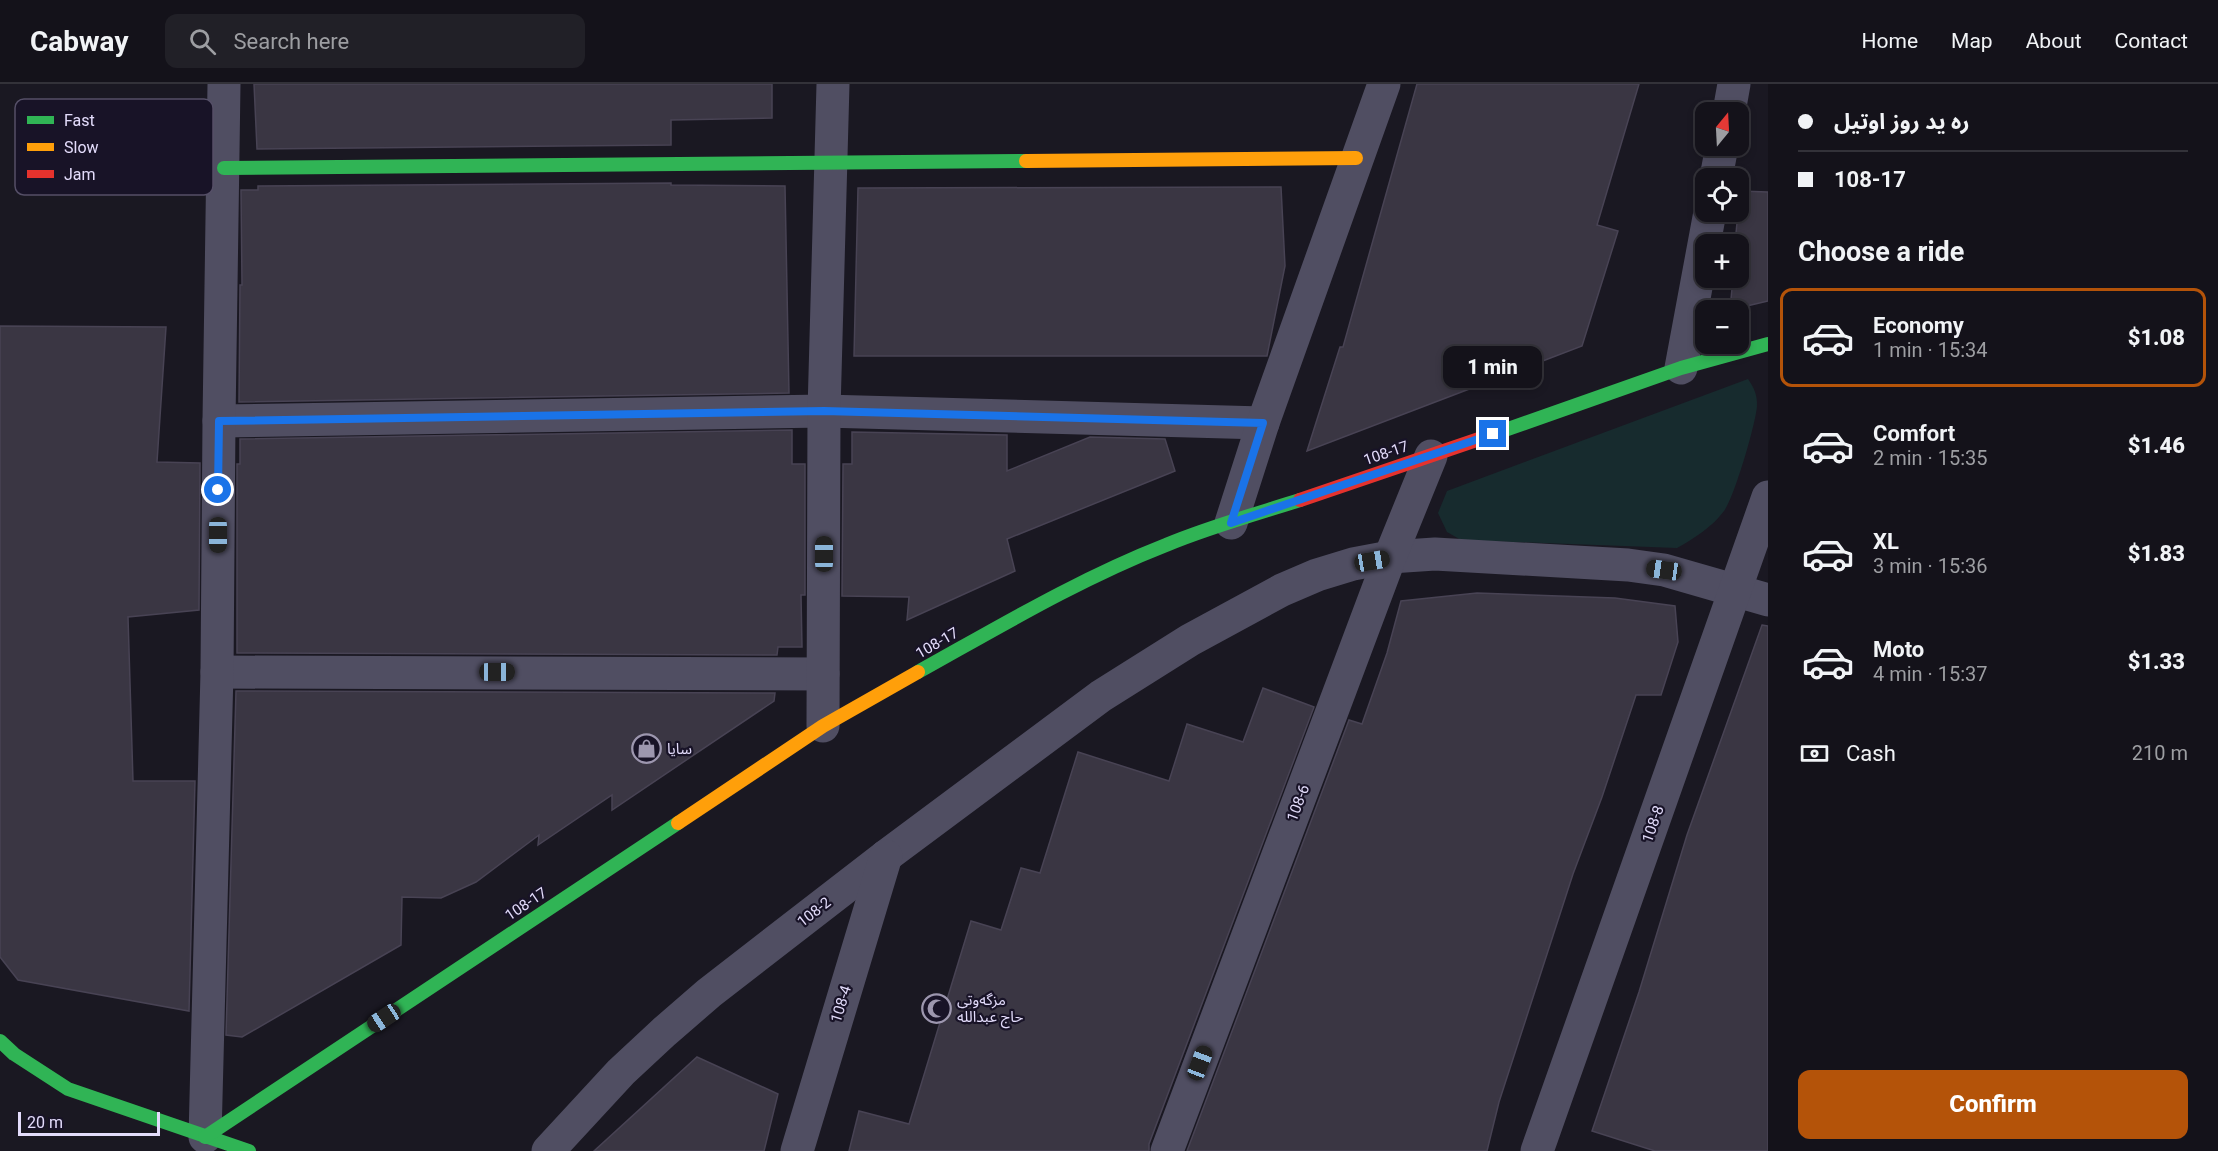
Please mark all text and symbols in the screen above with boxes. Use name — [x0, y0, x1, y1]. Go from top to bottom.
search box — [165, 14, 585, 68]
text: Cabway — [30, 25, 129, 58]
icon: search — [186, 25, 219, 58]
text: Search here — [234, 29, 349, 54]
text: Home — [1862, 29, 1918, 53]
text: Map — [1951, 29, 1993, 53]
text: About — [2026, 29, 2082, 53]
text: Contact — [2115, 29, 2188, 53]
legend — [15, 99, 213, 195]
north arrow — [1695, 102, 1749, 156]
map controls — [1695, 102, 1749, 354]
text: ره يد روز اوتيل — [1834, 109, 1970, 134]
text: Fast — [64, 111, 95, 130]
text: Slow — [64, 138, 99, 157]
text: Jam — [64, 165, 96, 184]
text: 108-17 — [1834, 167, 1906, 192]
button: locate — [1695, 168, 1749, 222]
button: + — [1695, 234, 1749, 288]
text: Choose a ride — [1798, 236, 1964, 268]
button: − — [1695, 300, 1749, 354]
icon: car — [1801, 311, 1855, 365]
text: Economy — [1873, 313, 1964, 338]
text: $1.08 — [2128, 325, 2185, 350]
text: 1 min · 15:34 — [1873, 338, 1988, 362]
callout: 1 min — [1444, 347, 1543, 389]
text: 1 min — [1467, 355, 1518, 379]
icon: car — [1801, 419, 1855, 473]
route end — [1479, 420, 1506, 447]
text: Comfort — [1873, 421, 1955, 446]
text: $1.46 — [2128, 433, 2185, 458]
street label: 108-17 — [1361, 437, 1411, 469]
text: 2 min · 15:35 — [1873, 446, 1988, 470]
route start — [204, 476, 231, 503]
car — [209, 517, 227, 553]
icon: car — [1801, 527, 1855, 581]
text: XL — [1873, 529, 1899, 554]
car — [815, 536, 833, 572]
text: $1.83 — [2128, 541, 2185, 566]
car — [1353, 549, 1391, 573]
text: 3 min · 15:36 — [1873, 554, 1988, 578]
car — [1645, 559, 1683, 581]
street label: 108-17 — [912, 624, 962, 662]
icon: car — [1801, 635, 1855, 689]
text: Moto — [1873, 637, 1924, 662]
text: $1.33 — [2128, 649, 2185, 674]
text: 4 min · 15:37 — [1873, 662, 1988, 686]
car — [479, 663, 515, 681]
shop icon: سايا — [630, 733, 662, 765]
icon: cash — [1798, 737, 1831, 770]
place label: سايا — [667, 740, 692, 758]
text: Cash — [1846, 741, 1896, 766]
text: 210 m — [2132, 741, 2188, 765]
street label: 108-6 — [1283, 782, 1313, 824]
street label: 108-8 — [1638, 803, 1668, 845]
street label: 108-17 — [502, 884, 550, 924]
street label: 108-2 — [794, 893, 834, 931]
street label: 108-4 — [827, 983, 855, 1025]
place label: مزگەوتی حاج عبدالله — [957, 991, 1024, 1029]
mosque icon: مزگەوتی حاج عبدالله — [920, 993, 952, 1025]
car — [364, 1001, 404, 1035]
car — [1185, 1043, 1215, 1083]
button: Confirm — [1798, 1070, 2188, 1139]
scale bar — [18, 1109, 160, 1136]
text: 20 m — [27, 1113, 63, 1132]

